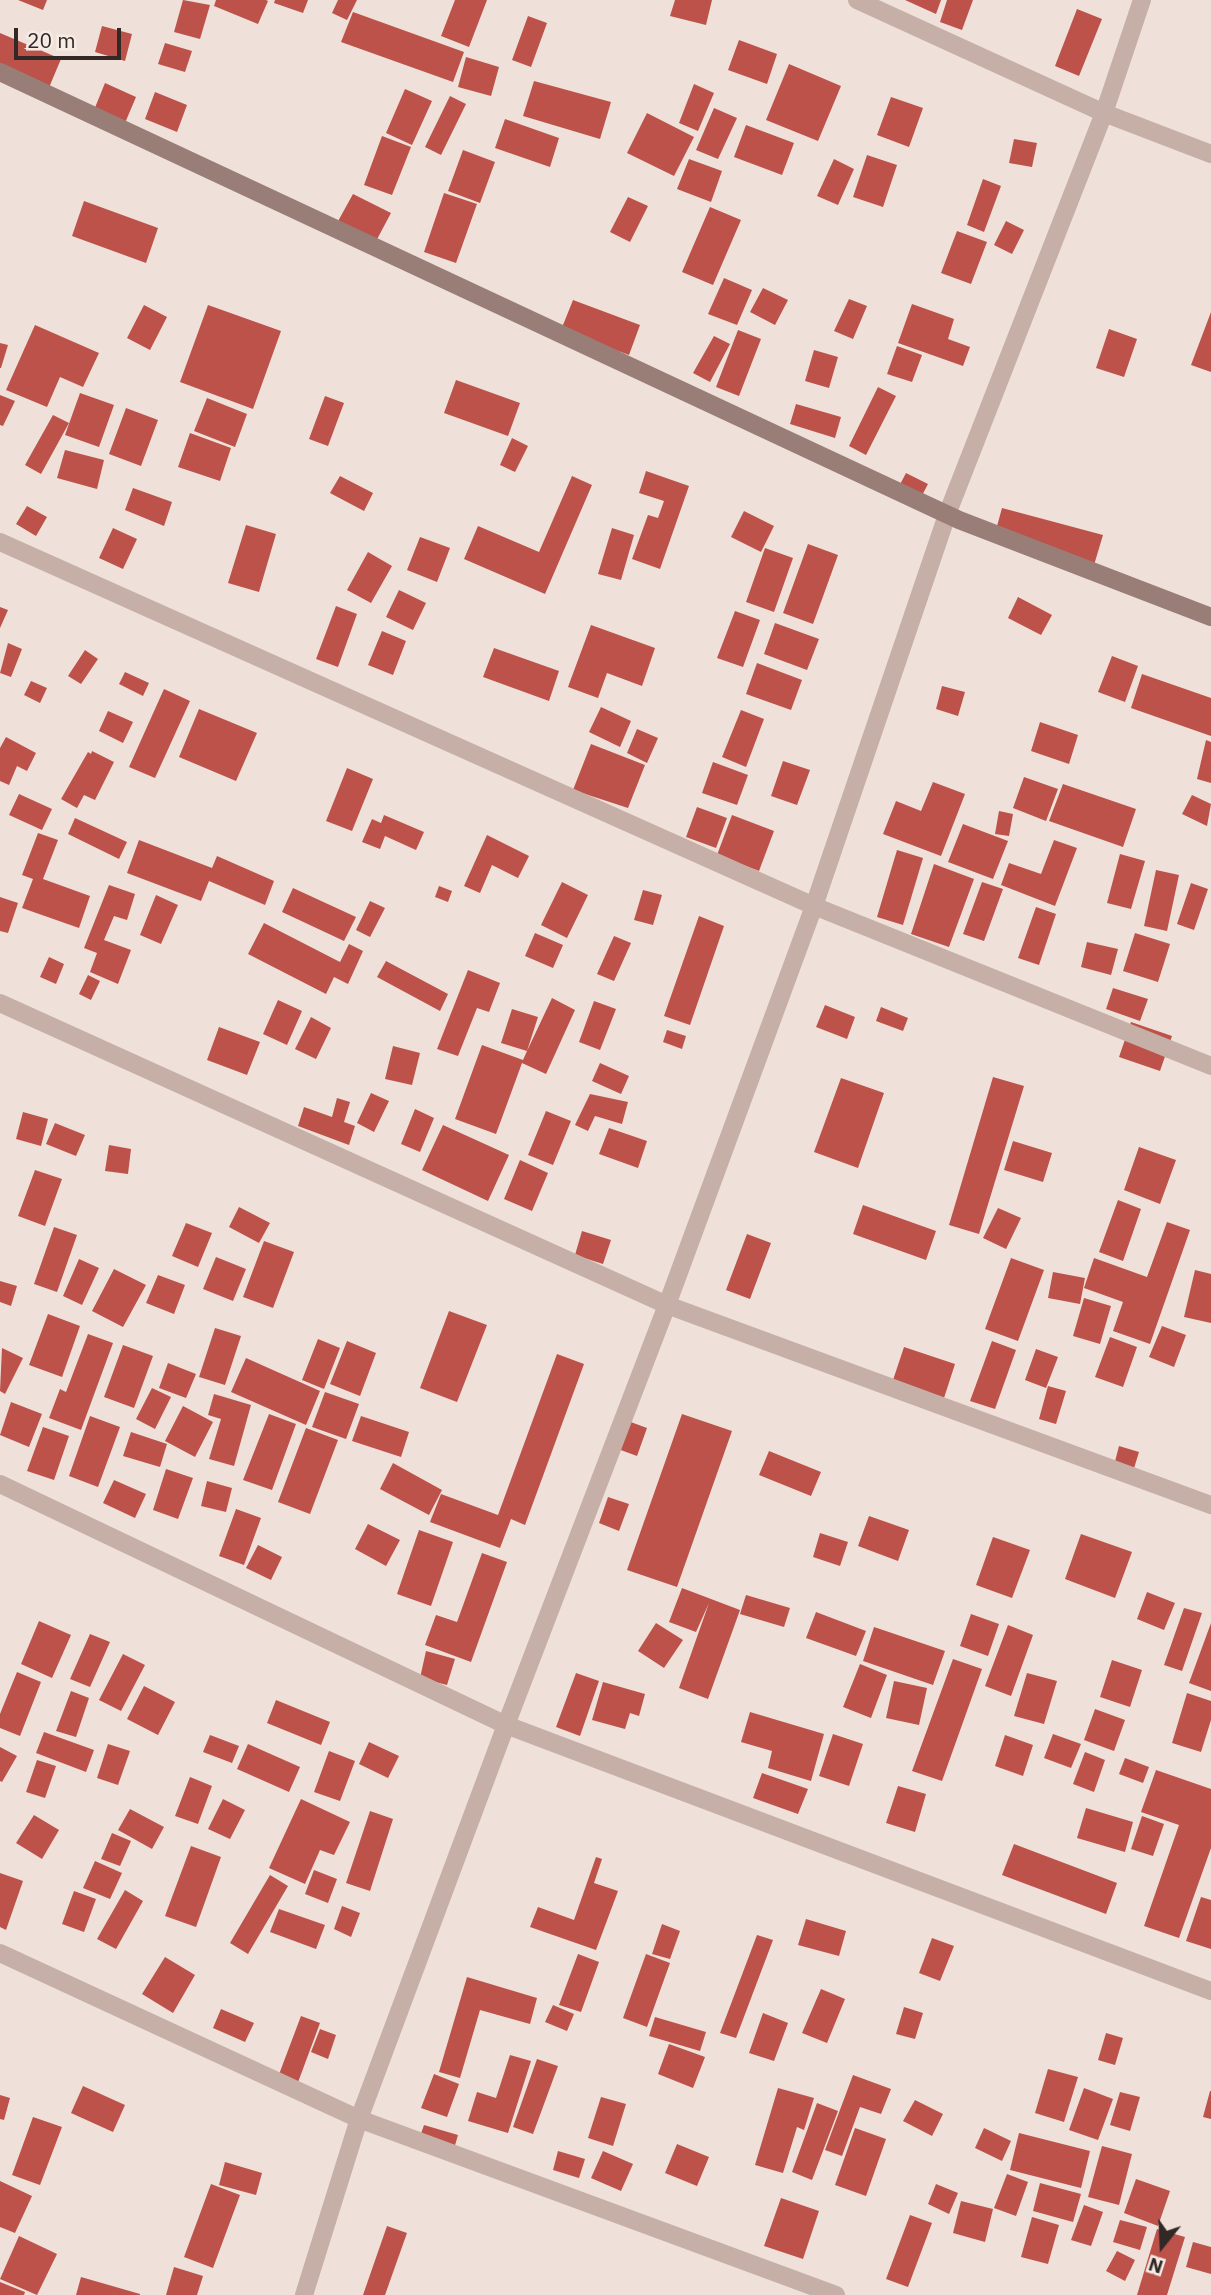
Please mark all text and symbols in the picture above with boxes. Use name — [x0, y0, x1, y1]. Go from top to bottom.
scale bar — [18, 14, 124, 58]
text: 20 m — [27, 26, 76, 54]
north arrow — [1127, 2211, 1197, 2281]
text: N — [1145, 2252, 1166, 2280]

